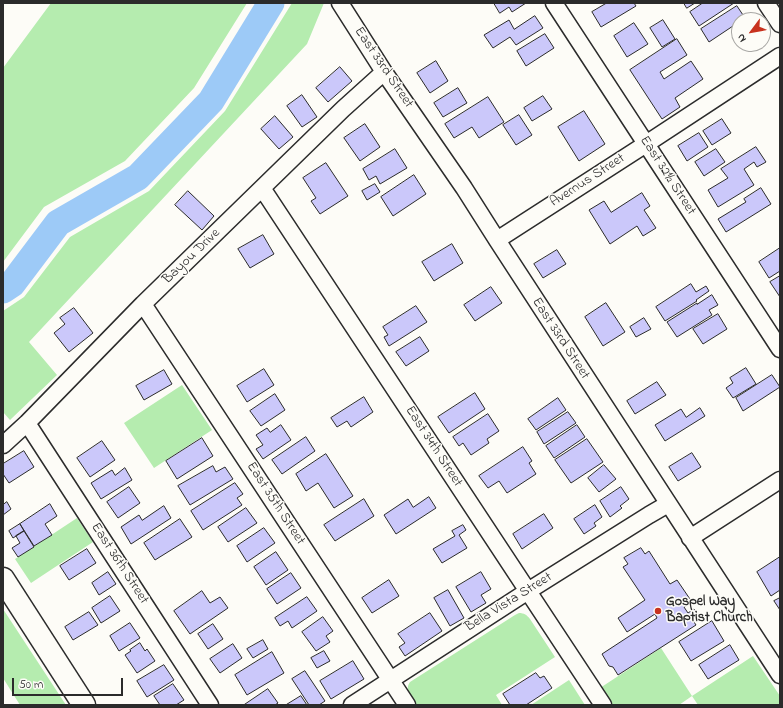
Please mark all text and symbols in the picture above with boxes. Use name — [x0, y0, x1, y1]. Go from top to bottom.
north arrow — [731, 12, 771, 52]
street label: East 33rd Street — [350, 24, 416, 112]
text: N — [733, 30, 750, 45]
street label: East 32½ Street — [635, 133, 699, 219]
street label: Avernus Street — [547, 151, 629, 211]
street label: Bayou Drive — [160, 226, 224, 288]
street label: East 33rd Street — [527, 295, 593, 383]
street label: East 34th Street — [401, 403, 465, 491]
street label: East 35th Street — [242, 459, 308, 549]
street label: East 36th Street — [87, 520, 151, 608]
street label: Bella Vista Street — [462, 570, 556, 636]
place label: Gospel Way Baptist Church — [666, 595, 753, 628]
marker: Gospel Way Baptist Church — [653, 606, 663, 616]
scale bar — [14, 670, 125, 696]
text: 50 m — [19, 676, 43, 694]

